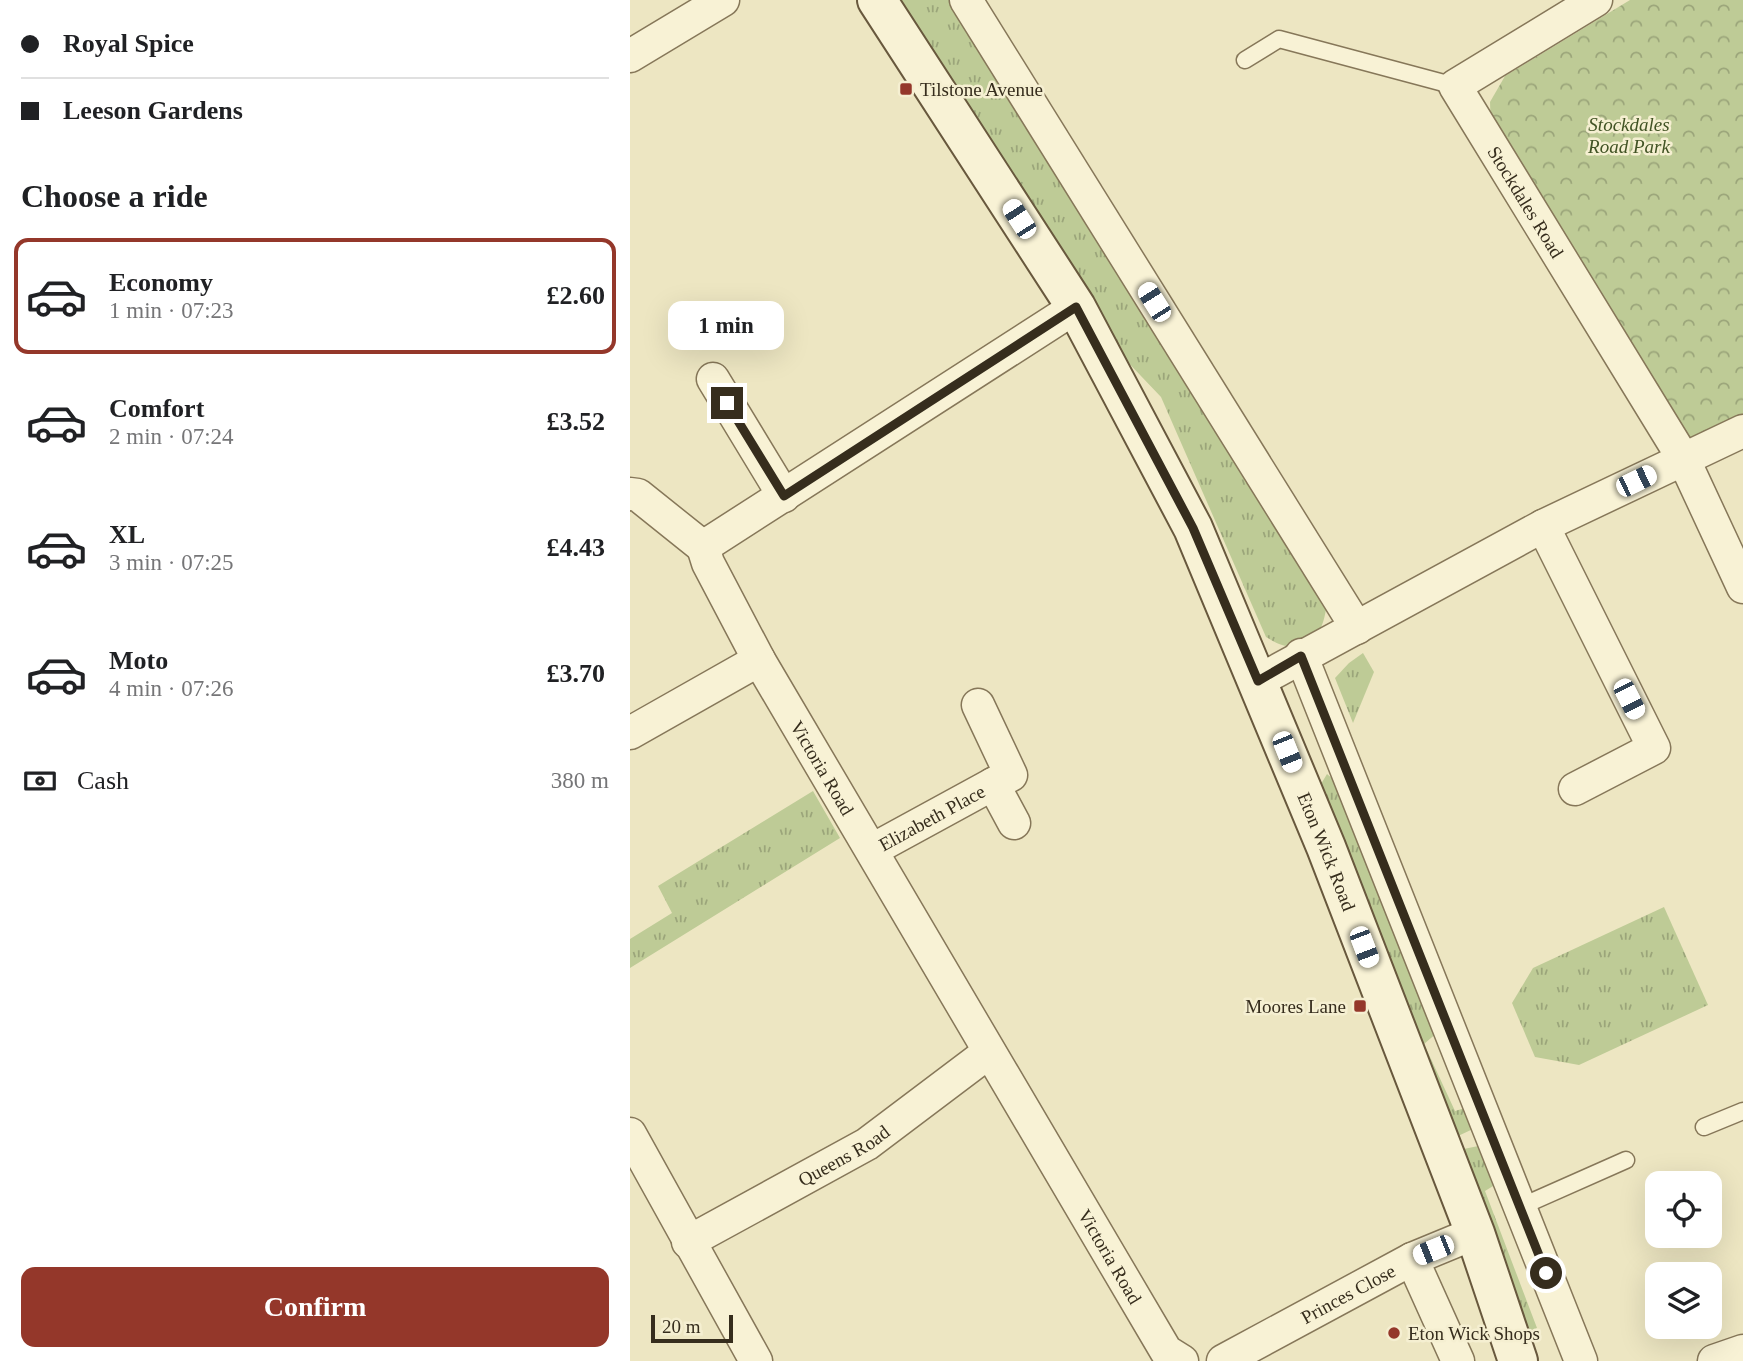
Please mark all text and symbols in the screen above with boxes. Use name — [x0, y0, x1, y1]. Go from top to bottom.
text: Royal Spice — [63, 29, 194, 58]
place label: Tilstone Avenue — [920, 79, 1043, 100]
marker: Tilstone Avenue — [898, 81, 914, 97]
text: Leeson Gardens — [63, 96, 243, 125]
park label: Stockdales Road Park — [1587, 114, 1670, 157]
street label: Stockdales Road — [1483, 142, 1568, 262]
text: Choose a ride — [21, 178, 208, 214]
car — [999, 196, 1040, 242]
icon: car — [25, 265, 88, 328]
text: Economy — [109, 268, 213, 297]
car — [1134, 279, 1175, 325]
text: £2.60 — [547, 281, 605, 310]
text: 1 min · 07:23 — [109, 298, 234, 323]
callout: 1 min — [669, 302, 785, 350]
text: 1 min — [698, 313, 754, 338]
route end — [711, 387, 743, 419]
icon: car — [25, 391, 88, 454]
text: Comfort — [109, 394, 204, 423]
text: £3.52 — [547, 407, 605, 436]
text: 2 min · 07:24 — [109, 424, 234, 449]
car — [1613, 462, 1660, 500]
icon: car — [25, 517, 88, 580]
text: XL — [109, 520, 145, 549]
text: £4.43 — [547, 533, 605, 562]
text: 3 min · 07:25 — [109, 550, 234, 575]
icon: car — [25, 643, 88, 706]
text: Moto — [109, 646, 168, 675]
text: £3.70 — [547, 659, 605, 688]
text: 4 min · 07:26 — [109, 676, 234, 701]
car — [1611, 676, 1648, 722]
street label: Victoria Road — [786, 717, 858, 819]
car — [1270, 729, 1305, 775]
icon: cash — [21, 762, 59, 800]
text: Cash — [77, 766, 129, 795]
text: 380 m — [551, 768, 609, 793]
street label: Elizabeth Place — [875, 780, 989, 855]
street label: Eton Wick Road — [1293, 789, 1360, 914]
car — [1347, 924, 1382, 970]
place label: Moores Lane — [1245, 996, 1346, 1017]
marker: Moores Lane — [1352, 998, 1368, 1014]
street label: Queens Road — [795, 1121, 894, 1191]
map controls — [1645, 1171, 1722, 1339]
button: locate — [1645, 1171, 1722, 1248]
street label: Victoria Road — [1074, 1206, 1146, 1308]
car — [1410, 1232, 1457, 1268]
route start — [1530, 1257, 1562, 1289]
street label: Princes Close — [1297, 1260, 1399, 1328]
button: layers — [1645, 1262, 1722, 1339]
button: Confirm — [21, 1267, 609, 1347]
scale bar — [651, 1312, 733, 1344]
text: 20 m — [662, 1316, 701, 1337]
place label: Eton Wick Shops — [1408, 1323, 1540, 1344]
marker: Eton Wick Shops — [1386, 1325, 1402, 1341]

